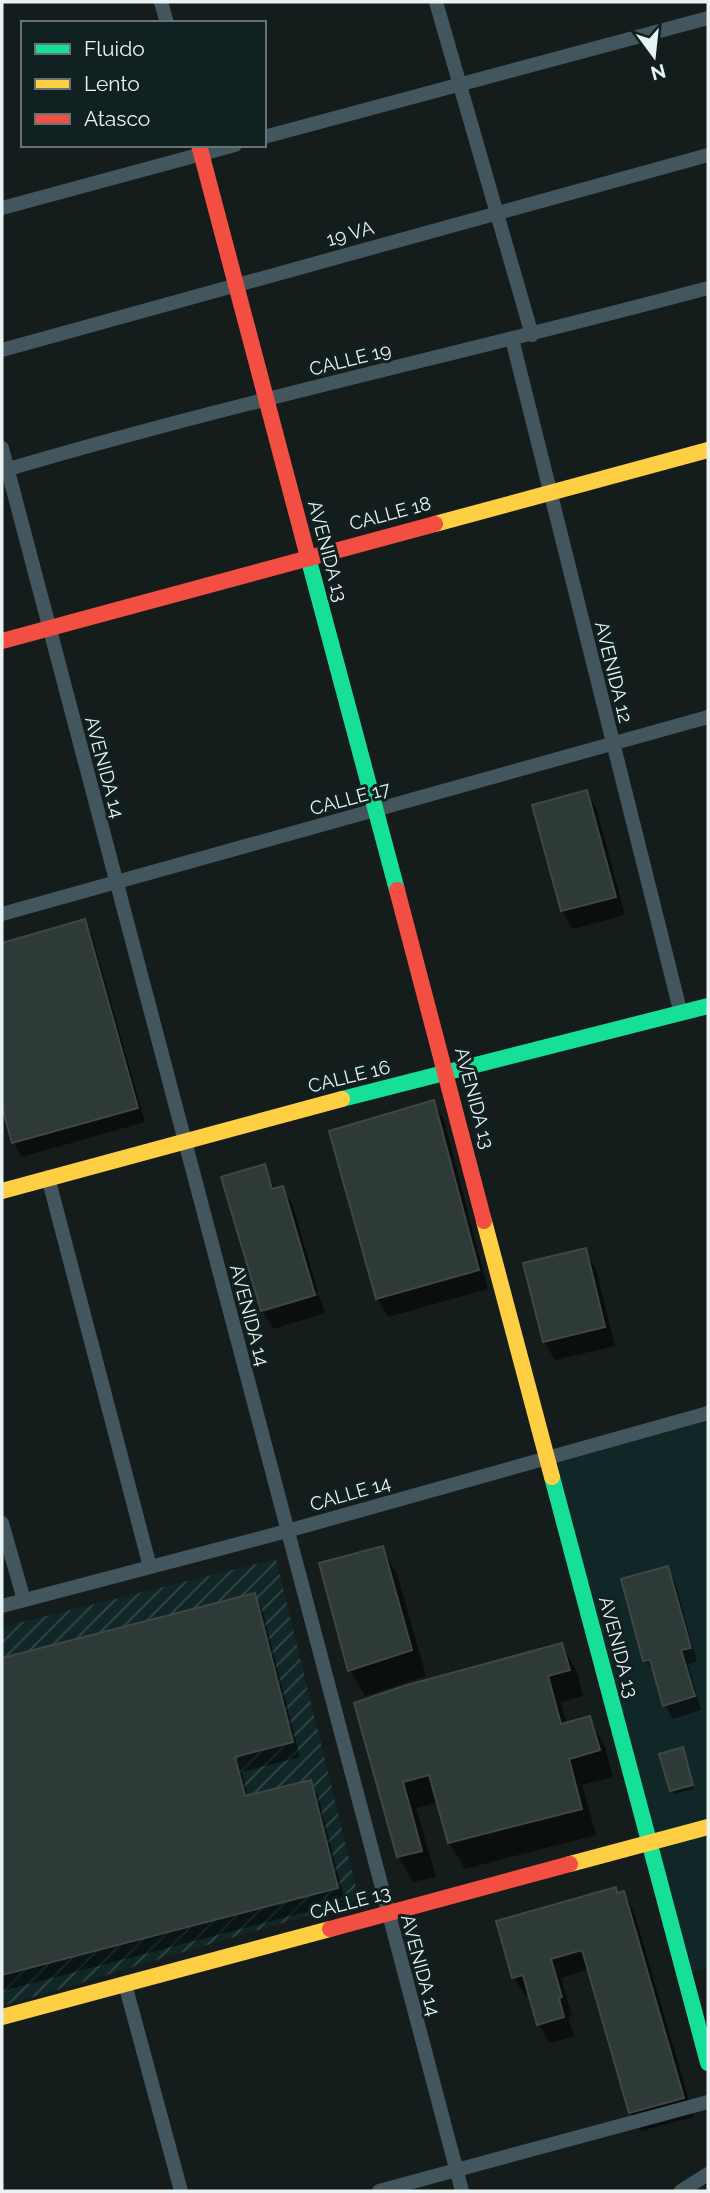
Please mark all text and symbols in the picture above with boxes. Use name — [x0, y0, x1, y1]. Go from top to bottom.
legend — [21, 21, 266, 147]
north arrow — [619, 21, 689, 91]
text: Fluido — [84, 36, 145, 61]
text: N — [649, 60, 668, 85]
text: Lento — [84, 71, 140, 96]
text: Atasco — [84, 106, 150, 131]
street label: 19 VA — [324, 216, 376, 250]
street label: CALLE 19 — [307, 338, 393, 380]
street label: CALLE 18 — [347, 492, 433, 534]
street label: AVENIDA 13 — [304, 498, 352, 604]
street label: AVENIDA 12 — [591, 619, 637, 725]
street label: AVENIDA 14 — [81, 714, 129, 820]
street label: CALLE 17 — [307, 777, 393, 819]
street label: AVENIDA 13 — [451, 1045, 499, 1151]
street label: CALLE 16 — [306, 1055, 392, 1097]
street label: AVENIDA 14 — [226, 1262, 274, 1368]
street label: CALLE 14 — [307, 1471, 393, 1515]
street label: AVENIDA 13 — [595, 1594, 643, 1700]
street label: CALLE 13 — [307, 1881, 393, 1923]
street label: AVENIDA 14 — [397, 1912, 445, 2018]

